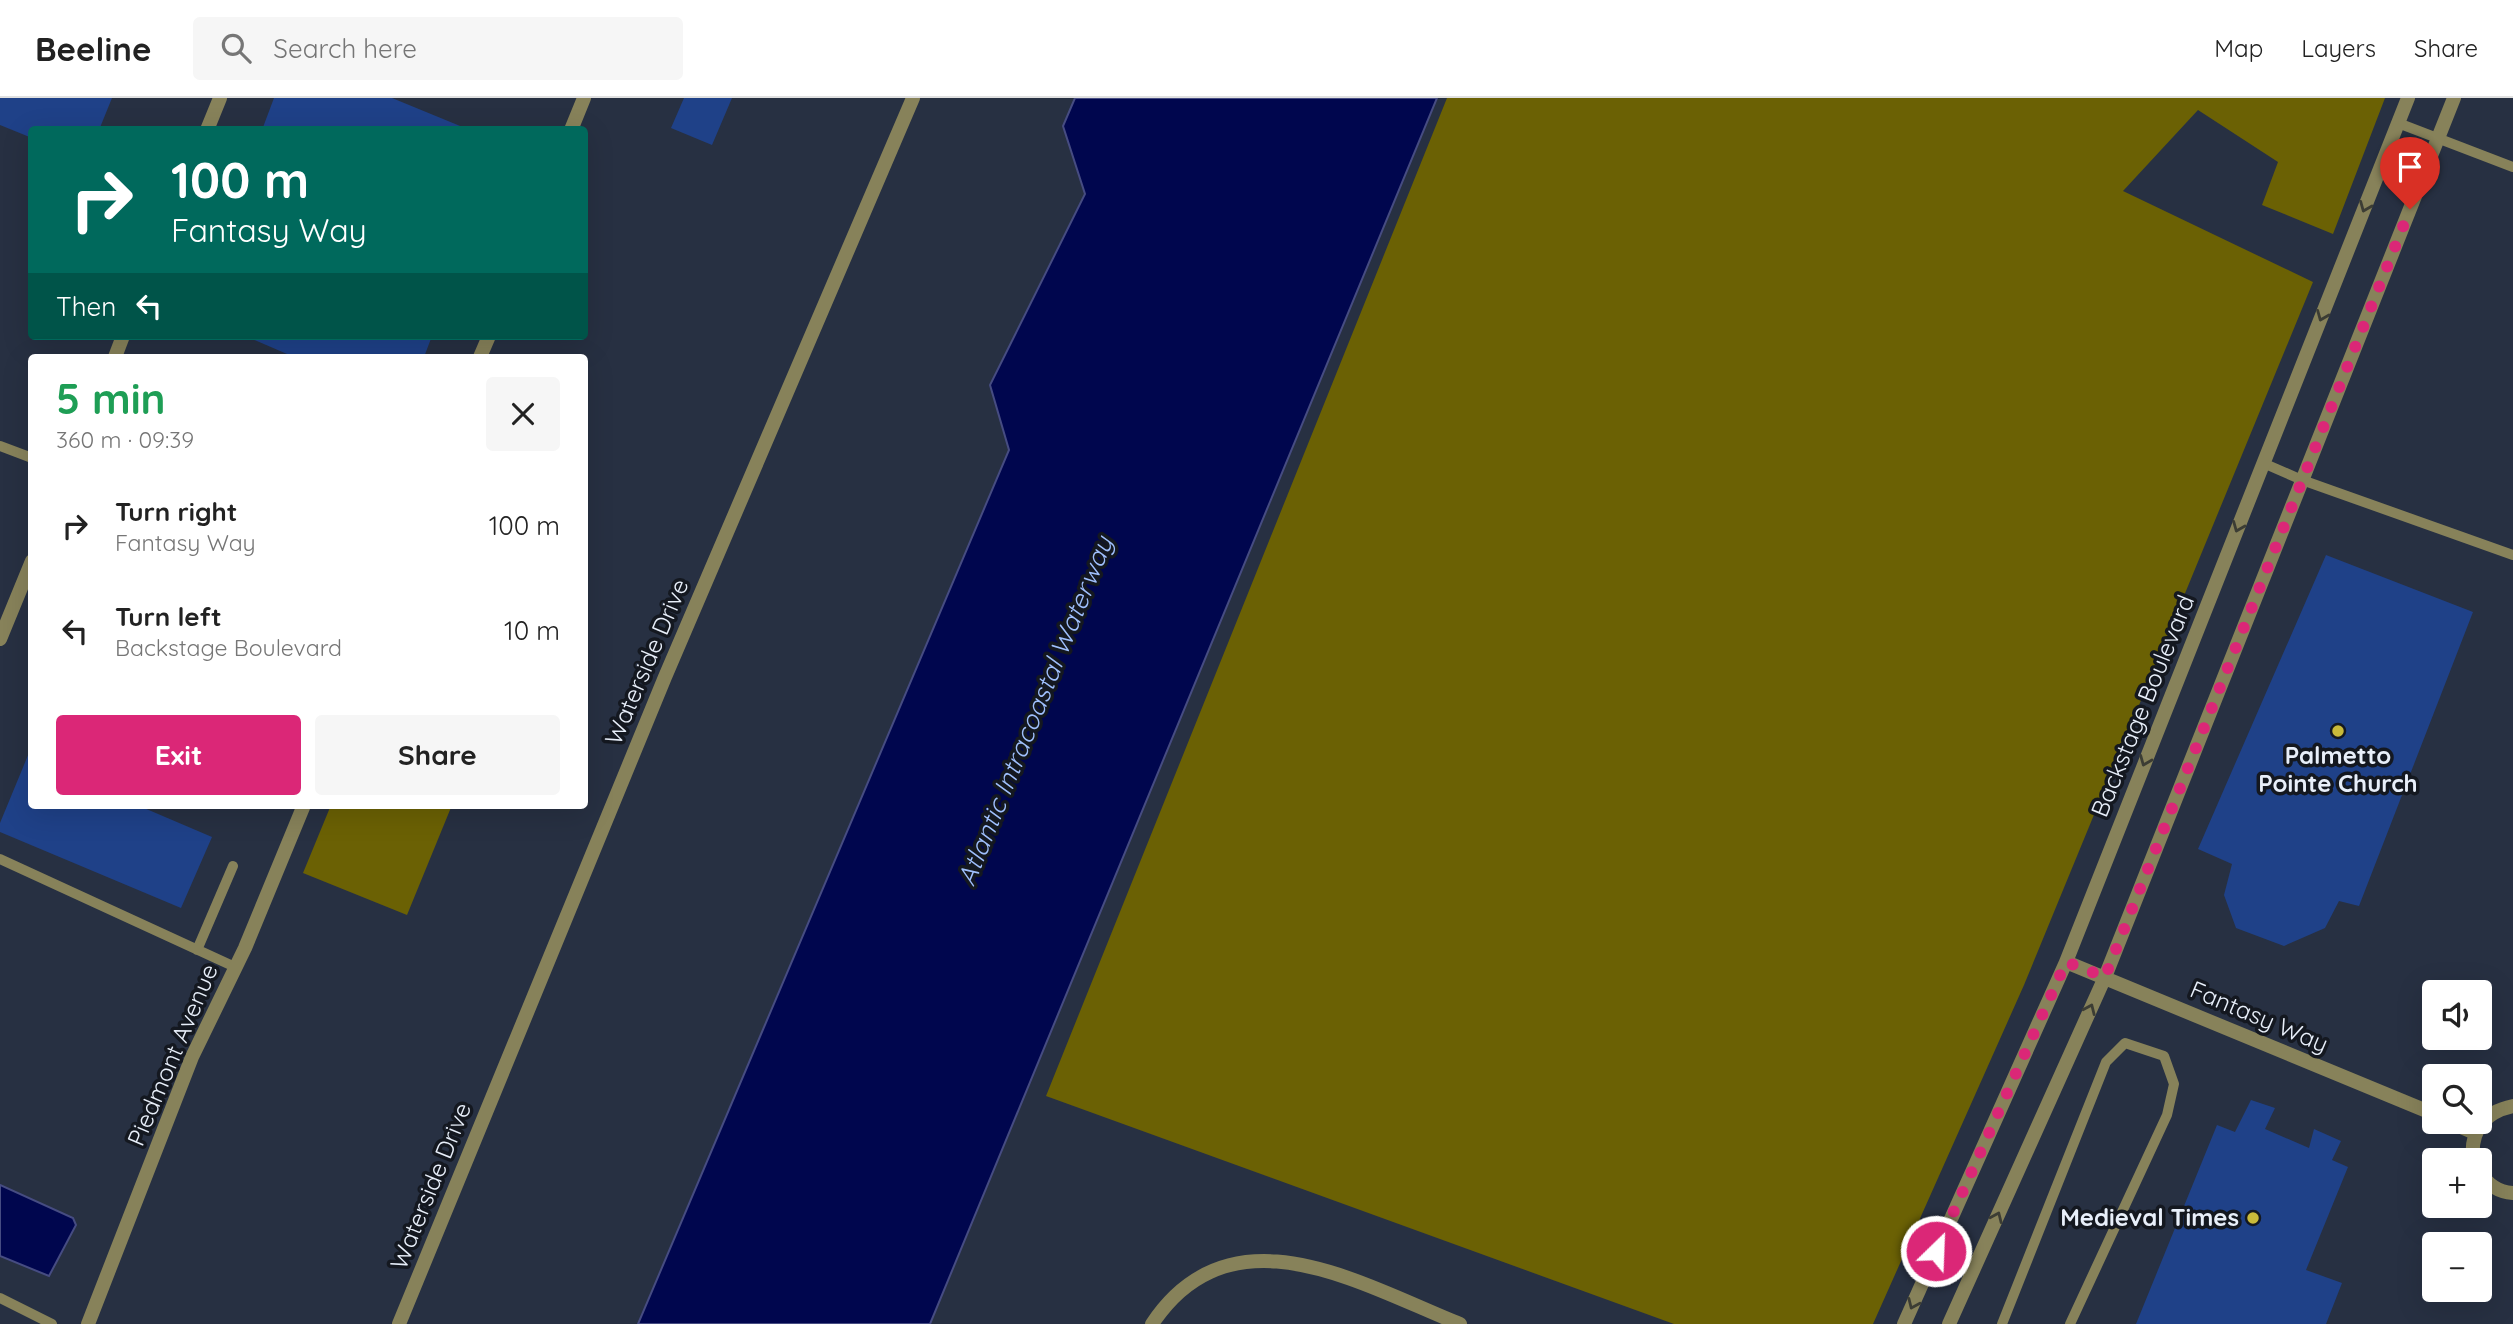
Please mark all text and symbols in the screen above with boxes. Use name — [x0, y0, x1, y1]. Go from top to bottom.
search box — [193, 17, 683, 80]
text: Beeline — [35, 28, 151, 69]
icon: search — [217, 29, 255, 67]
text: Search here — [273, 32, 417, 65]
text: Map — [2214, 33, 2263, 63]
text: Layers — [2301, 33, 2376, 63]
text: Share — [2414, 33, 2478, 63]
pin — [2380, 137, 2440, 209]
icon: arrive — [2391, 148, 2429, 186]
text: 100 m — [171, 149, 309, 210]
icon: right — [56, 154, 147, 245]
one-way arrow — [2359, 200, 2373, 212]
text: Fantasy Way — [171, 210, 367, 250]
icon: left — [130, 287, 168, 325]
text: Then — [56, 290, 116, 323]
one-way arrow — [2316, 309, 2330, 321]
text: 5 min — [56, 372, 166, 425]
button: close — [486, 377, 560, 451]
text: 360 m · 09:39 — [56, 425, 194, 454]
text: Turn right — [115, 495, 237, 528]
icon: right — [56, 507, 94, 545]
text: 100 m — [489, 509, 560, 542]
one-way arrow — [2233, 520, 2247, 532]
text: Fantasy Way — [115, 528, 256, 557]
water label: Atlantic Intracoastal Waterway — [949, 530, 1120, 890]
street label: Waterside Drive — [598, 574, 694, 749]
street label: Backstage Boulevard — [2084, 590, 2200, 821]
text: Turn left — [115, 600, 222, 633]
icon: left — [56, 612, 94, 650]
text: 10 m — [504, 614, 560, 647]
text: Backstage Boulevard — [115, 633, 342, 662]
button: Exit — [56, 715, 301, 795]
button: Share — [315, 715, 560, 795]
marker: Palmetto Pointe Church — [2330, 723, 2346, 739]
place label: Palmetto Pointe Church — [2258, 740, 2418, 798]
one-way arrow — [2140, 755, 2154, 767]
street label: Piedmont Avenue — [120, 959, 224, 1150]
street label: Fantasy Way — [2186, 974, 2333, 1059]
map controls — [2422, 980, 2492, 1302]
button: sound — [2422, 980, 2492, 1050]
one-way arrow — [2082, 1004, 2096, 1016]
button: search — [2422, 1064, 2492, 1134]
street label: Waterside Drive — [383, 1098, 477, 1273]
button: + — [2422, 1148, 2492, 1218]
place label: Medieval Times — [2060, 1202, 2239, 1232]
marker: Medieval Times — [2245, 1210, 2261, 1226]
one-way arrow — [1989, 1212, 2003, 1224]
position arrow — [1899, 1214, 1973, 1288]
button: − — [2422, 1232, 2492, 1302]
one-way arrow — [1907, 1296, 1921, 1309]

